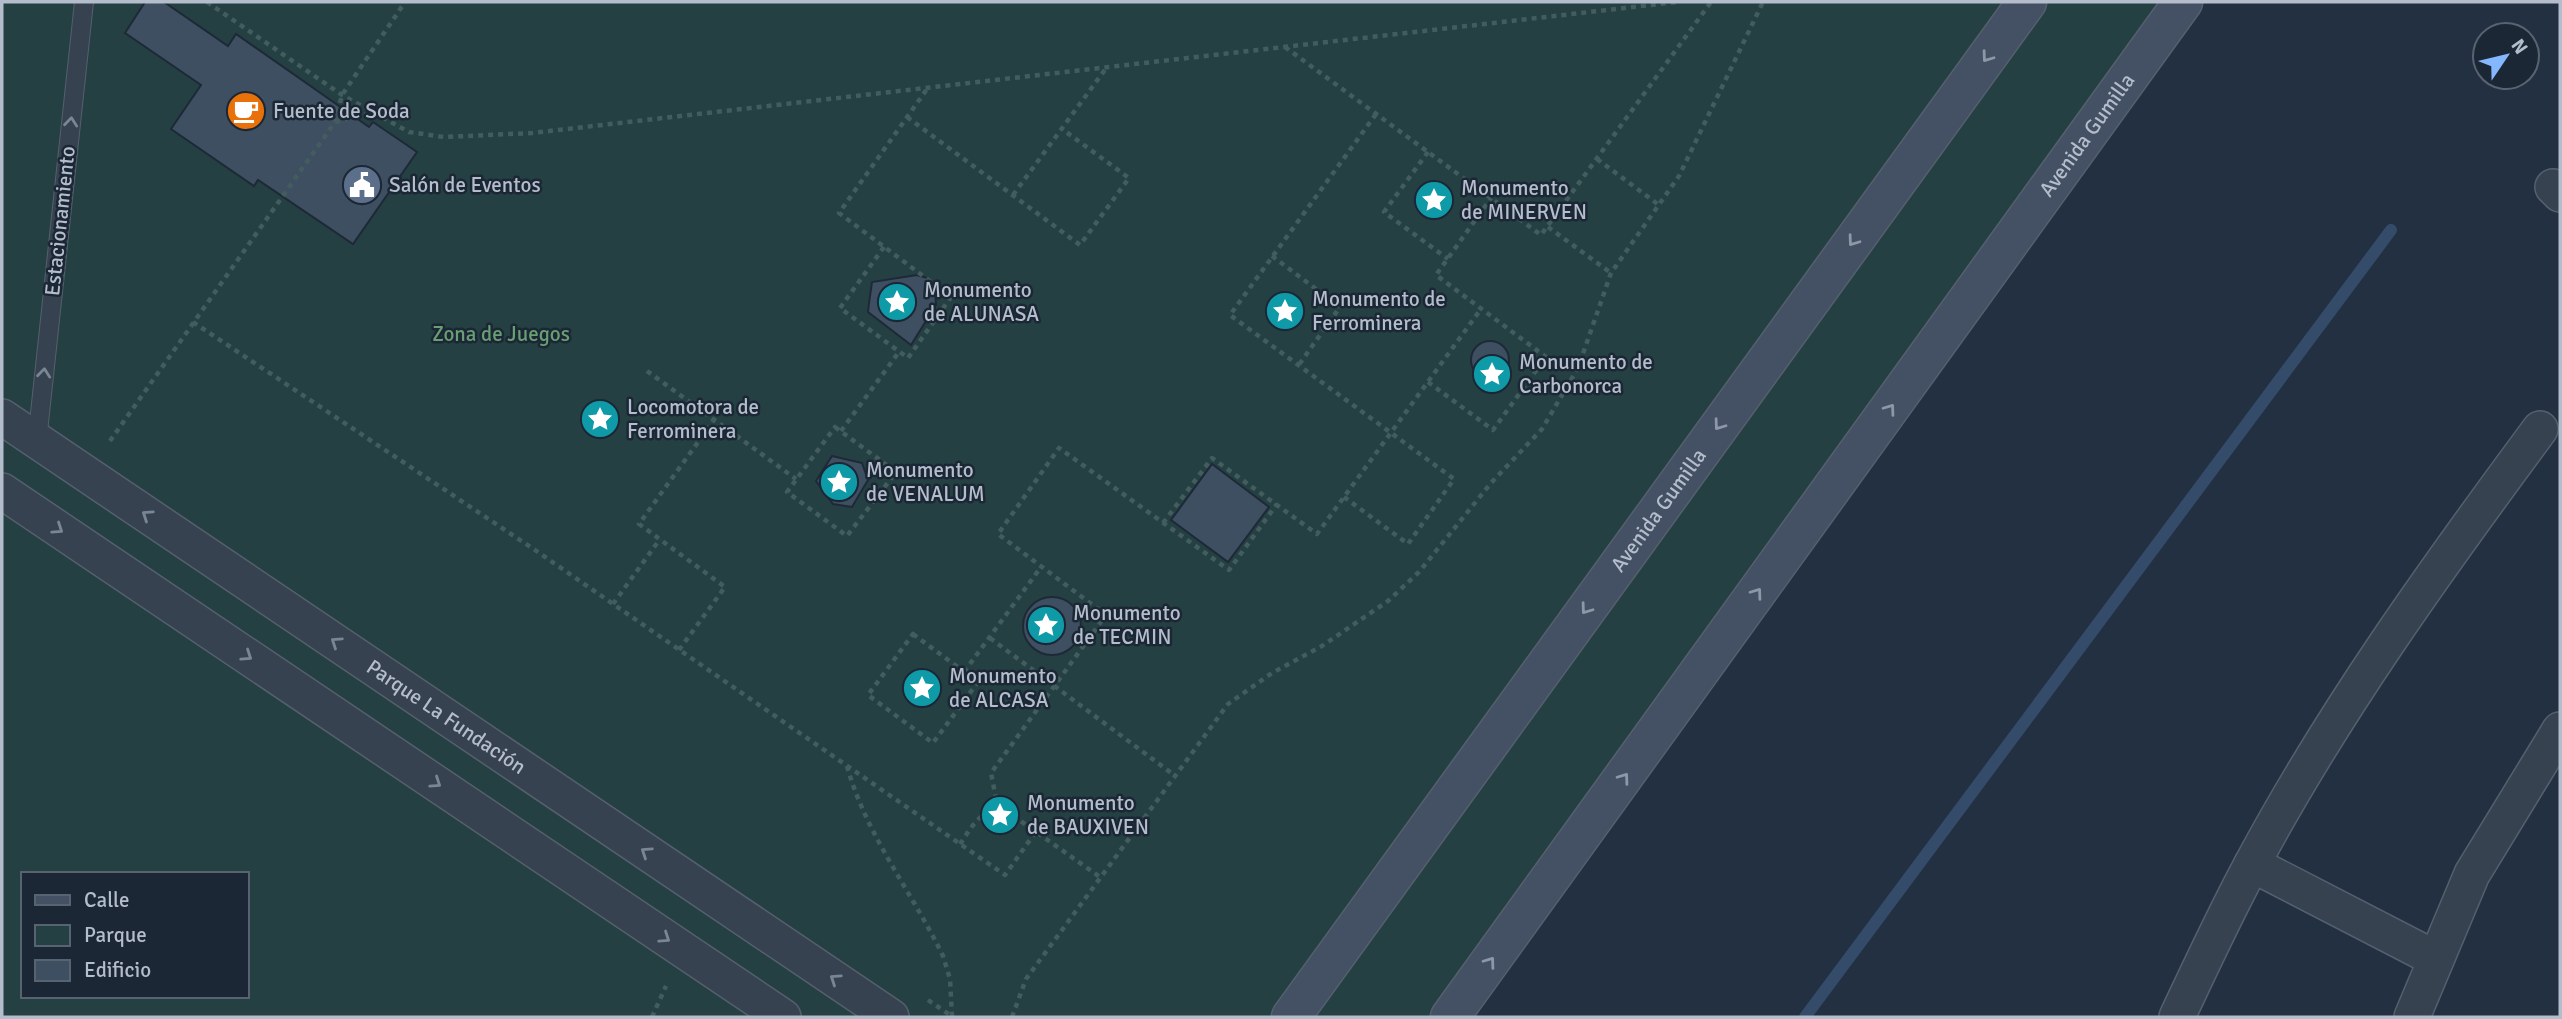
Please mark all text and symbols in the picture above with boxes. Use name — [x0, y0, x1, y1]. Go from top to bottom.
north arrow — [2471, 21, 2541, 91]
text: N — [2505, 35, 2533, 59]
one-way arrow — [1983, 49, 1995, 62]
street label: Avenida Gumilla — [2034, 68, 2140, 202]
cafe icon: Fuente de Soda — [225, 90, 267, 132]
place label: Fuente de Soda — [273, 98, 410, 124]
one-way arrow — [63, 116, 78, 127]
street label: Estacionamiento — [39, 145, 81, 297]
public building icon: Salón de Eventos — [341, 164, 383, 206]
place label: Salón de Eventos — [389, 172, 541, 198]
place label: Monumento de MINERVEN — [1461, 175, 1587, 225]
place icon: Monumento de MINERVEN — [1413, 179, 1455, 221]
one-way arrow — [1849, 233, 1861, 246]
place label: Monumento de ALUNASA — [924, 277, 1039, 327]
place icon: Monumento de ALUNASA — [876, 281, 918, 323]
place label: Monumento de Ferrominera — [1312, 286, 1446, 336]
place icon: Monumento de Ferrominera — [1264, 290, 1306, 332]
park label: Zona de Juegos — [432, 321, 570, 347]
place label: Monumento de Carbonorca — [1519, 349, 1653, 399]
place icon: Monumento de Carbonorca — [1471, 353, 1513, 395]
one-way arrow — [37, 367, 52, 378]
place label: Locomotora de Ferrominera — [627, 394, 759, 444]
place icon: Locomotora de Ferrominera — [579, 398, 621, 440]
one-way arrow — [1882, 404, 1894, 417]
one-way arrow — [1715, 417, 1728, 430]
street label: Avenida Gumilla — [1605, 443, 1712, 577]
place label: Monumento de VENALUM — [866, 457, 985, 507]
place icon: Monumento de VENALUM — [818, 461, 860, 503]
one-way arrow — [142, 511, 155, 523]
one-way arrow — [50, 521, 63, 533]
one-way arrow — [1749, 588, 1761, 601]
place label: Monumento de TECMIN — [1073, 600, 1181, 650]
one-way arrow — [1582, 601, 1594, 614]
place icon: Monumento de TECMIN — [1025, 604, 1067, 646]
one-way arrow — [331, 638, 344, 651]
one-way arrow — [239, 648, 252, 660]
street label: Parque La Fundación — [362, 654, 531, 780]
place label: Monumento de ALCASA — [949, 663, 1057, 713]
place icon: Monumento de ALCASA — [901, 667, 943, 709]
one-way arrow — [1616, 773, 1628, 786]
one-way arrow — [428, 775, 441, 788]
place label: Monumento de BAUXIVEN — [1027, 790, 1149, 840]
place icon: Monumento de BAUXIVEN — [979, 794, 1021, 836]
one-way arrow — [641, 848, 654, 860]
legend — [21, 872, 248, 998]
text: Calle — [84, 887, 130, 913]
text: Parque — [84, 922, 147, 948]
one-way arrow — [657, 930, 670, 942]
text: Edificio — [84, 957, 151, 983]
one-way arrow — [1482, 957, 1494, 970]
one-way arrow — [830, 975, 843, 987]

